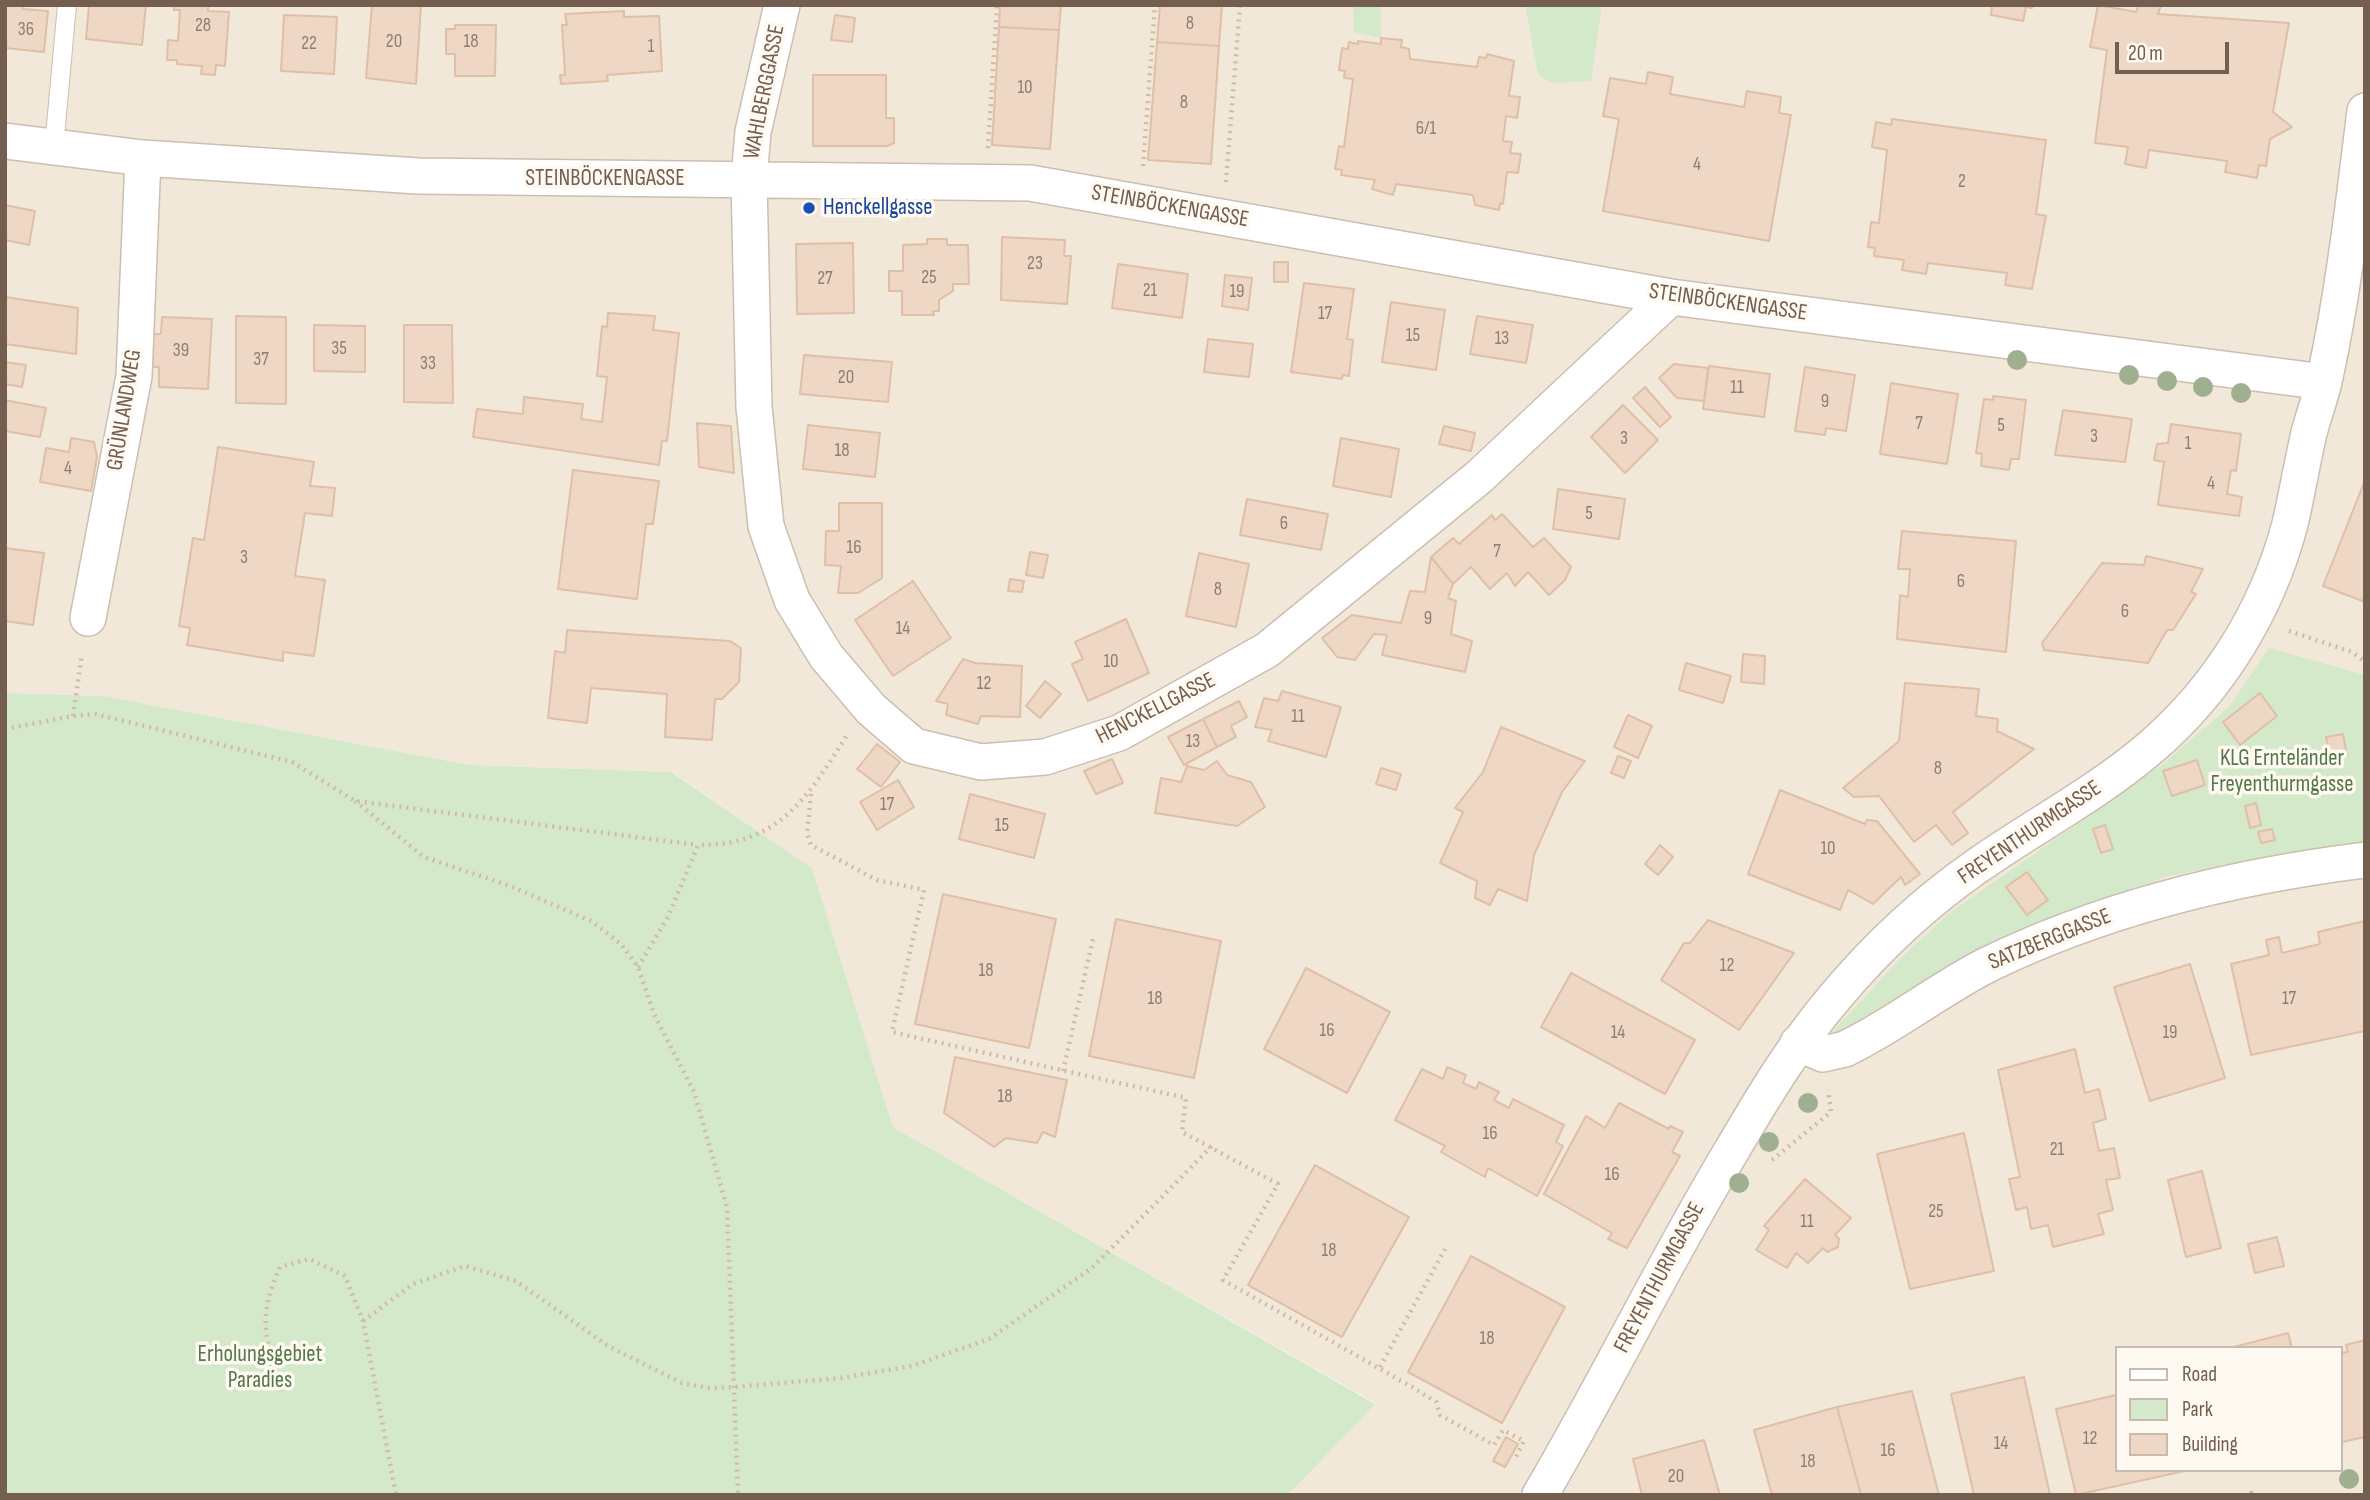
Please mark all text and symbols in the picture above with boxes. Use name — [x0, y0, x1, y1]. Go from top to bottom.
house number: 8 — [1186, 13, 1194, 35]
house number: 28 — [195, 15, 211, 37]
house number: 36 — [18, 19, 34, 41]
street label: WAHLBERGGASSE — [738, 22, 792, 162]
scale bar — [2118, 28, 2232, 72]
house number: 20 — [386, 31, 402, 53]
house number: 18 — [464, 31, 478, 53]
house number: 22 — [301, 33, 317, 55]
house number: 1 — [648, 36, 654, 58]
text: 20 m — [2128, 41, 2163, 66]
house number: 10 — [1017, 77, 1033, 99]
house number: 8 — [1180, 92, 1188, 114]
house number: 6/1 — [1416, 118, 1436, 140]
house number: 4 — [1693, 154, 1701, 176]
street label: STEINBÖCKENGASSE — [525, 165, 685, 193]
house number: 2 — [1958, 171, 1966, 193]
street label: STEINBÖCKENGASSE — [1089, 180, 1251, 234]
place label: Henckellgasse — [823, 194, 932, 222]
marker: Henckellgasse — [801, 200, 817, 216]
house number: 23 — [1027, 253, 1043, 275]
house number: 25 — [921, 267, 937, 289]
house number: 27 — [817, 268, 833, 290]
street label: STEINBÖCKENGASSE — [1647, 278, 1809, 328]
house number: 21 — [1143, 280, 1157, 302]
house number: 19 — [1229, 281, 1245, 303]
house number: 17 — [1318, 303, 1332, 325]
house number: 15 — [1406, 325, 1420, 347]
house number: 13 — [1495, 328, 1509, 350]
house number: 35 — [331, 338, 347, 360]
house number: 39 — [173, 340, 189, 362]
street label: GRÜNLANDWEG — [102, 347, 148, 473]
house number: 37 — [253, 349, 269, 371]
house number: 33 — [420, 353, 436, 375]
house number: 20 — [838, 367, 854, 389]
house number: 11 — [1730, 377, 1744, 399]
house number: 9 — [1821, 391, 1829, 413]
house number: 7 — [1915, 413, 1923, 435]
house number: 5 — [1997, 415, 2005, 437]
house number: 3 — [2090, 426, 2098, 448]
house number: 3 — [1620, 428, 1628, 450]
house number: 1 — [2185, 433, 2191, 455]
house number: 18 — [835, 440, 849, 462]
house number: 4 — [64, 458, 72, 480]
house number: 4 — [2207, 473, 2215, 495]
house number: 5 — [1585, 503, 1593, 525]
house number: 6 — [1280, 513, 1288, 535]
house number: 16 — [847, 537, 861, 559]
house number: 7 — [1493, 541, 1501, 563]
house number: 3 — [240, 547, 248, 569]
house number: 6 — [1957, 571, 1965, 593]
house number: 8 — [1214, 579, 1222, 601]
house number: 6 — [2121, 601, 2129, 623]
house number: 9 — [1424, 608, 1432, 630]
house number: 14 — [896, 618, 910, 640]
house number: 10 — [1103, 651, 1119, 673]
street label: HENCKELLGASSE — [1092, 667, 1220, 751]
house number: 12 — [977, 673, 991, 695]
house number: 11 — [1291, 706, 1305, 728]
house number: 13 — [1186, 731, 1200, 753]
park label: KLG Ernteländer Freyenthurmgasse — [2210, 745, 2354, 799]
house number: 8 — [1934, 758, 1942, 780]
street label: FREYENTHURMGASSE — [1953, 775, 2107, 891]
house number: 17 — [880, 794, 894, 816]
house number: 15 — [995, 815, 1009, 837]
house number: 10 — [1820, 838, 1836, 860]
street label: SATZBERGGASSE — [1985, 903, 2115, 977]
house number: 12 — [1720, 955, 1734, 977]
house number: 18 — [979, 960, 993, 982]
house number: 18 — [1148, 988, 1162, 1010]
house number: 17 — [2282, 988, 2296, 1010]
house number: 16 — [1320, 1020, 1334, 1042]
house number: 14 — [1611, 1022, 1625, 1044]
house number: 19 — [2162, 1022, 2178, 1044]
house number: 18 — [998, 1086, 1012, 1108]
house number: 16 — [1483, 1123, 1497, 1145]
house number: 21 — [2050, 1139, 2064, 1161]
house number: 16 — [1605, 1164, 1619, 1186]
street label: FREYENTHURMGASSE — [1609, 1198, 1711, 1358]
house number: 25 — [1928, 1201, 1944, 1223]
house number: 11 — [1800, 1211, 1814, 1233]
house number: 18 — [1322, 1240, 1336, 1262]
house number: 18 — [1480, 1328, 1494, 1350]
park label: Erholungsgebiet Paradies — [198, 1341, 322, 1395]
legend — [2114, 1346, 2342, 1472]
text: Road — [2182, 1362, 2217, 1387]
text: Park — [2182, 1397, 2213, 1422]
house number: 12 — [2083, 1428, 2097, 1450]
text: Building — [2182, 1432, 2238, 1457]
house number: 14 — [1994, 1433, 2008, 1455]
house number: 16 — [1881, 1440, 1895, 1462]
house number: 18 — [1801, 1451, 1815, 1473]
house number: 20 — [1668, 1466, 1684, 1488]

